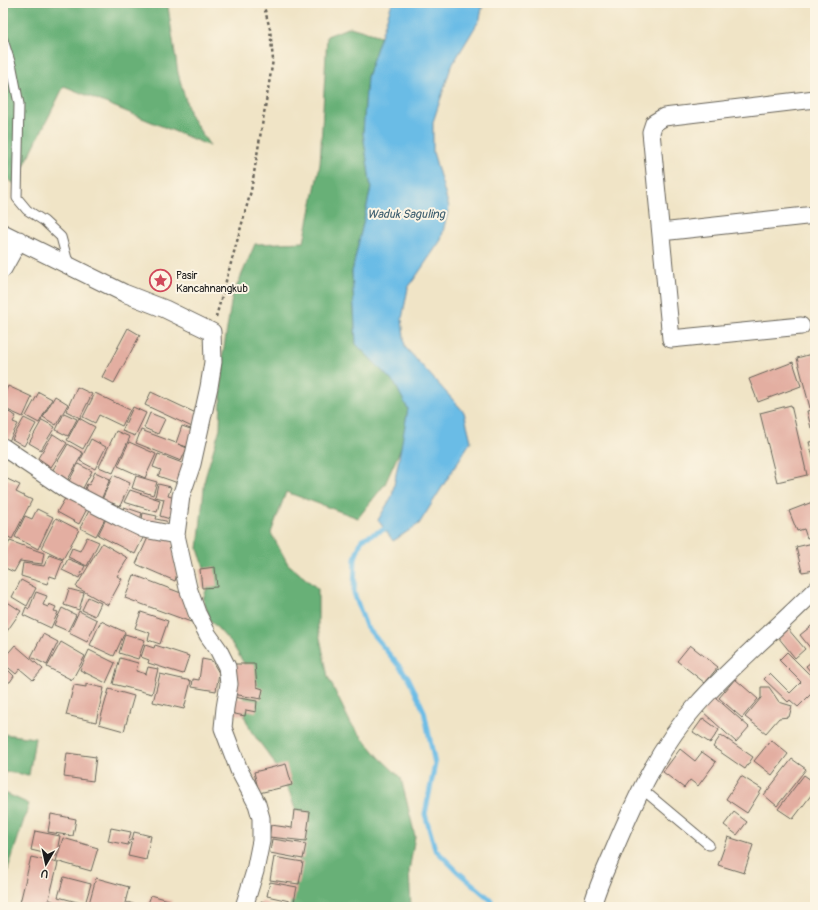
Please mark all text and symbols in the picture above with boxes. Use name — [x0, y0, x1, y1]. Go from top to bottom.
water label: Waduk Saguling — [367, 207, 446, 222]
place icon: Pasir Kancahnangkub — [148, 268, 174, 294]
place label: Pasir Kancahnangkub — [176, 269, 248, 295]
north arrow — [26, 844, 66, 884]
text: U — [40, 866, 49, 880]

